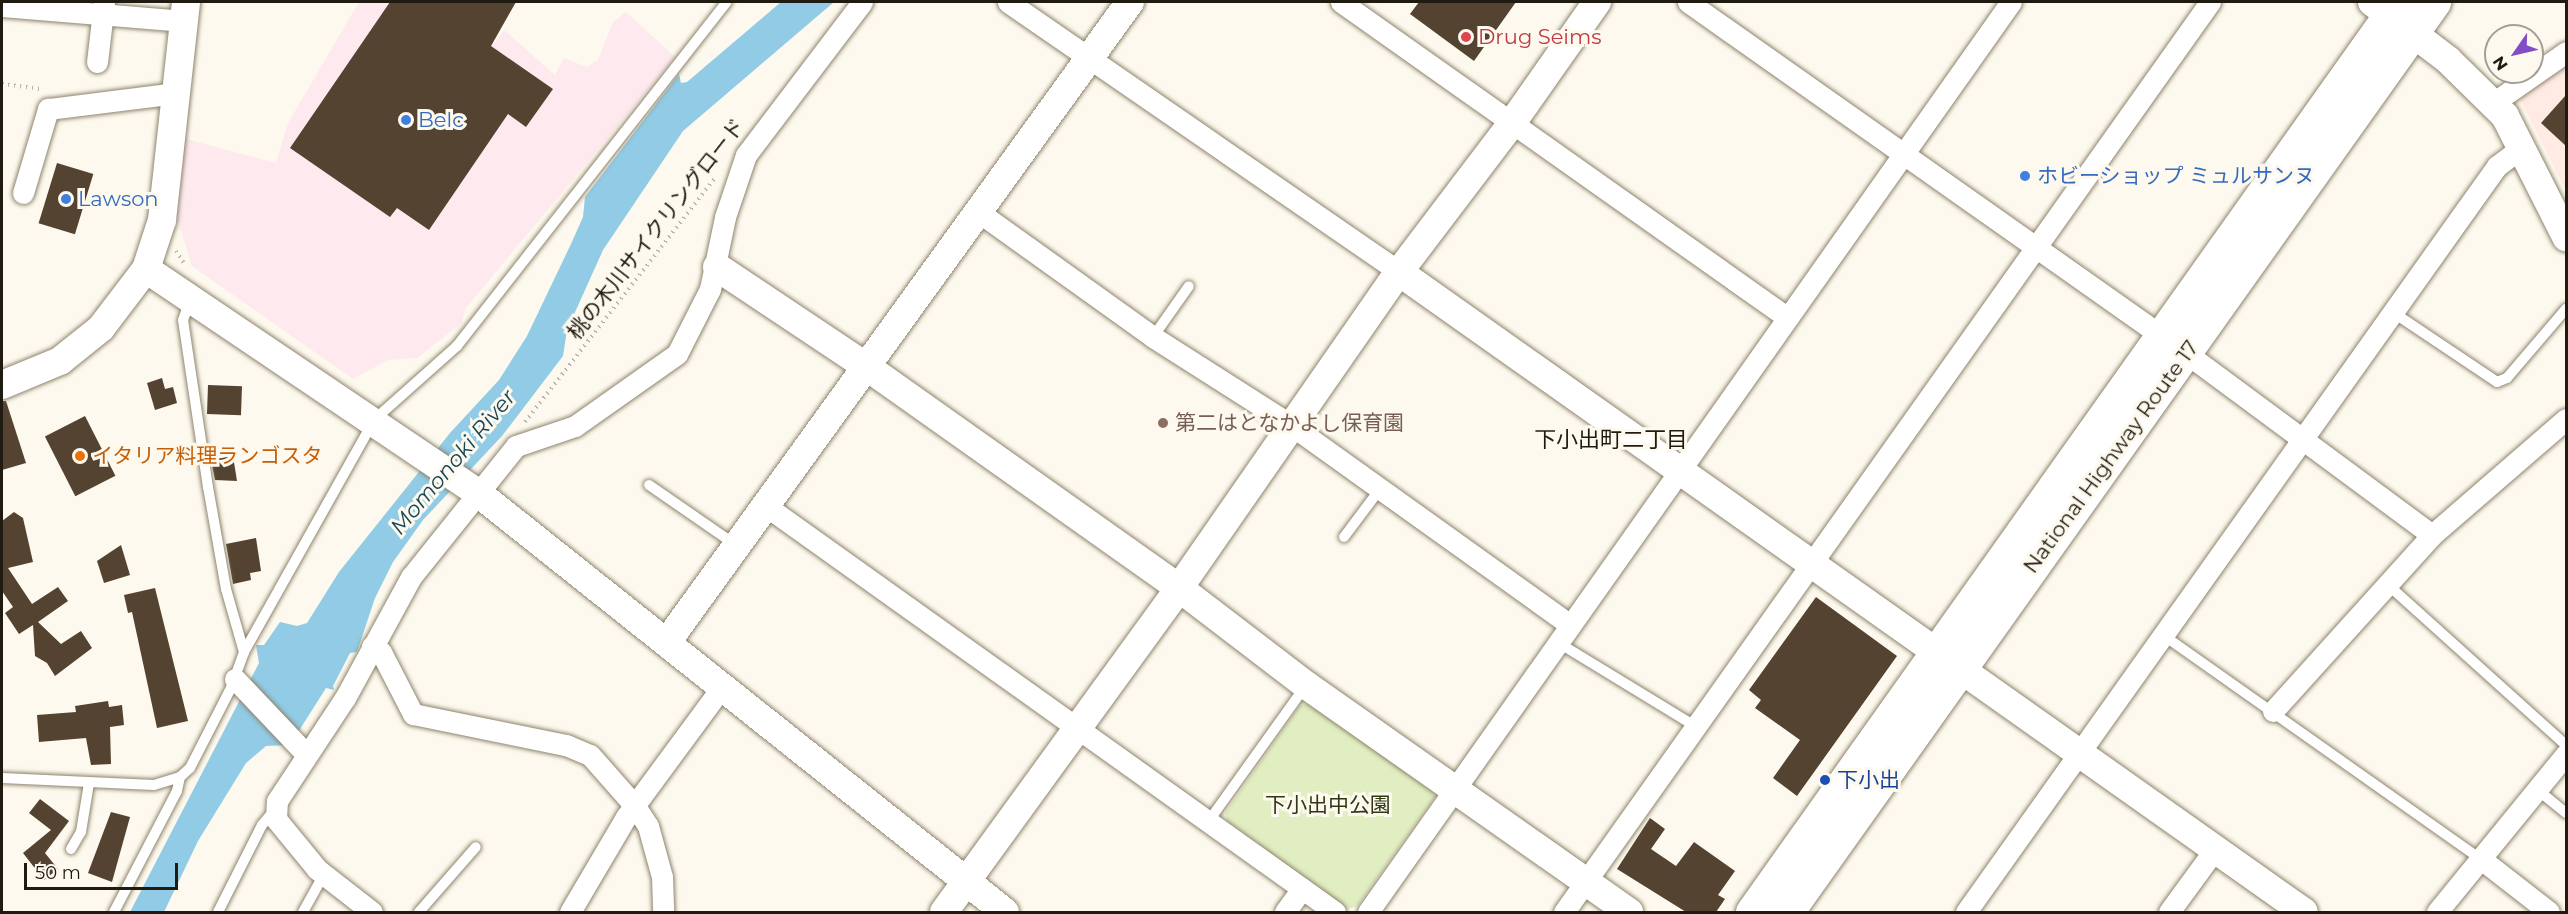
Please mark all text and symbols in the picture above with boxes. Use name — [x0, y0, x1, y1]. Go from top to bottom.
place label: Drug Seims — [1478, 24, 1602, 50]
north arrow — [2484, 24, 2544, 84]
marker: Drug Seims — [1459, 30, 1473, 44]
text: N — [2489, 53, 2512, 74]
place label: Belc — [418, 107, 464, 133]
marker: Belc — [399, 113, 413, 127]
street label: 桃の木川サイクリングロード — [562, 114, 750, 344]
place label: ホビーショップ ミュルサンヌ — [2037, 163, 2316, 189]
marker: ホビーショップ ミュルサンヌ — [2018, 169, 2032, 183]
place label: Lawson — [78, 186, 158, 212]
marker: Lawson — [59, 192, 73, 206]
street label: National Highway Route 17 — [2018, 336, 2204, 578]
water label: Momonoki River — [385, 384, 521, 540]
place label: 第二はとなかよし保育園 — [1175, 410, 1406, 436]
marker: 第二はとなかよし保育園 — [1156, 416, 1170, 430]
district label: 下小出町二丁目 — [1534, 427, 1688, 453]
place label: イタリア料理ランゴスタ — [92, 443, 323, 469]
marker: イタリア料理ランゴスタ — [73, 449, 87, 463]
place label: 下小出 — [1837, 767, 1900, 793]
marker: 下小出 — [1818, 773, 1832, 787]
park label: 下小出中公園 — [1265, 792, 1391, 818]
scale bar — [27, 851, 182, 889]
text: 50 m — [35, 862, 81, 884]

